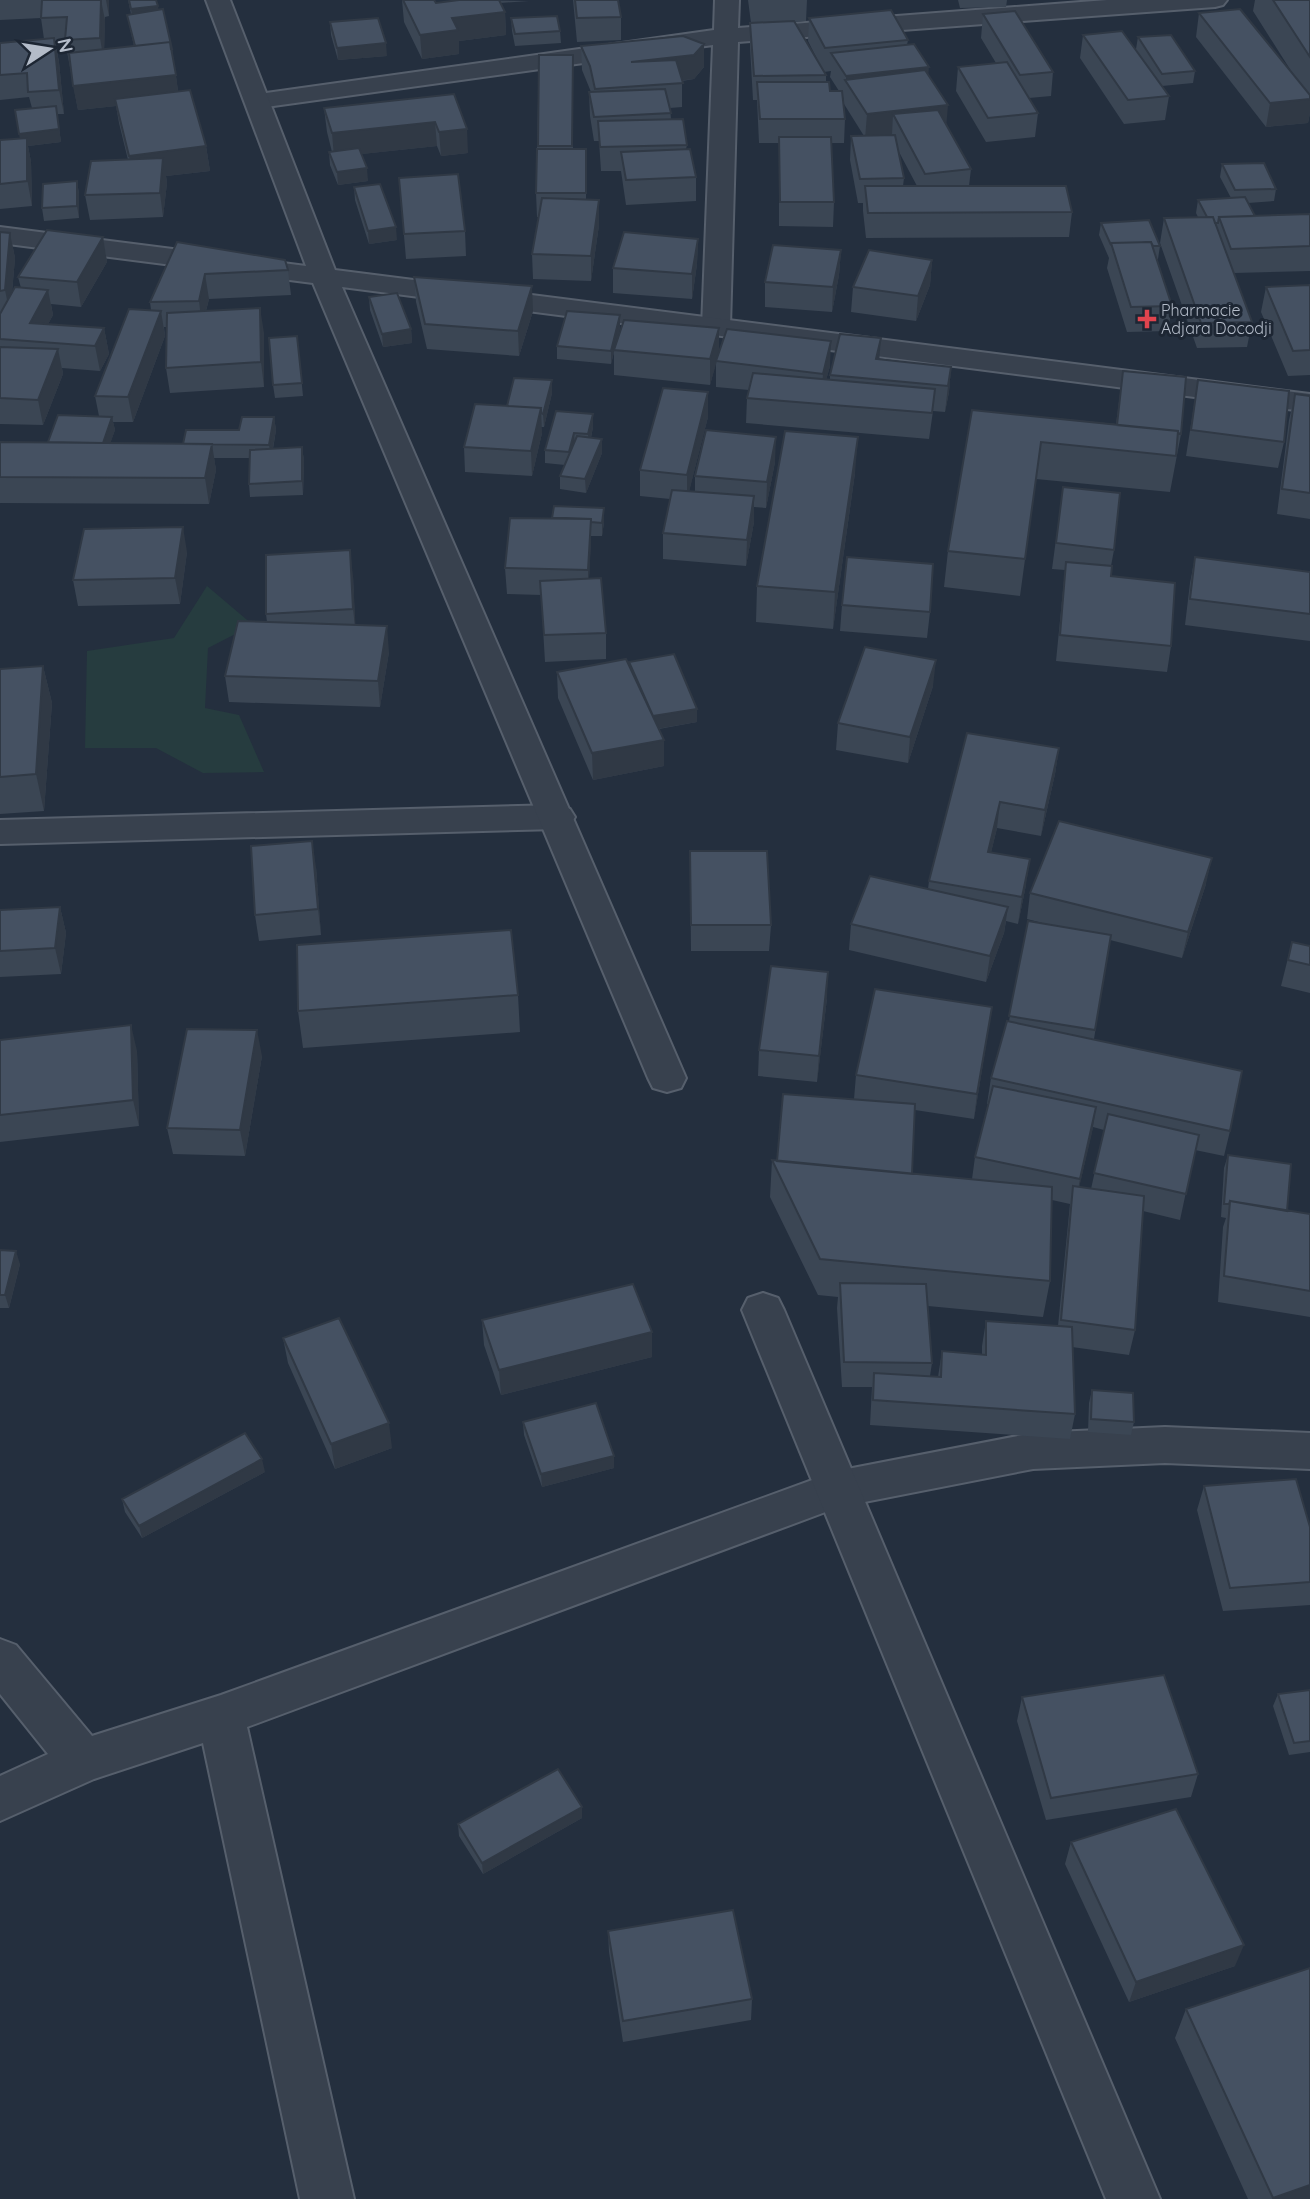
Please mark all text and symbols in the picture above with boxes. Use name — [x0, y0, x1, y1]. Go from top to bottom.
north arrow — [14, 14, 84, 84]
text: N — [52, 36, 79, 55]
place label: Pharmacie Adjara Docodji — [1161, 300, 1272, 338]
marker: Pharmacie Adjara Docodji — [1139, 311, 1155, 327]

